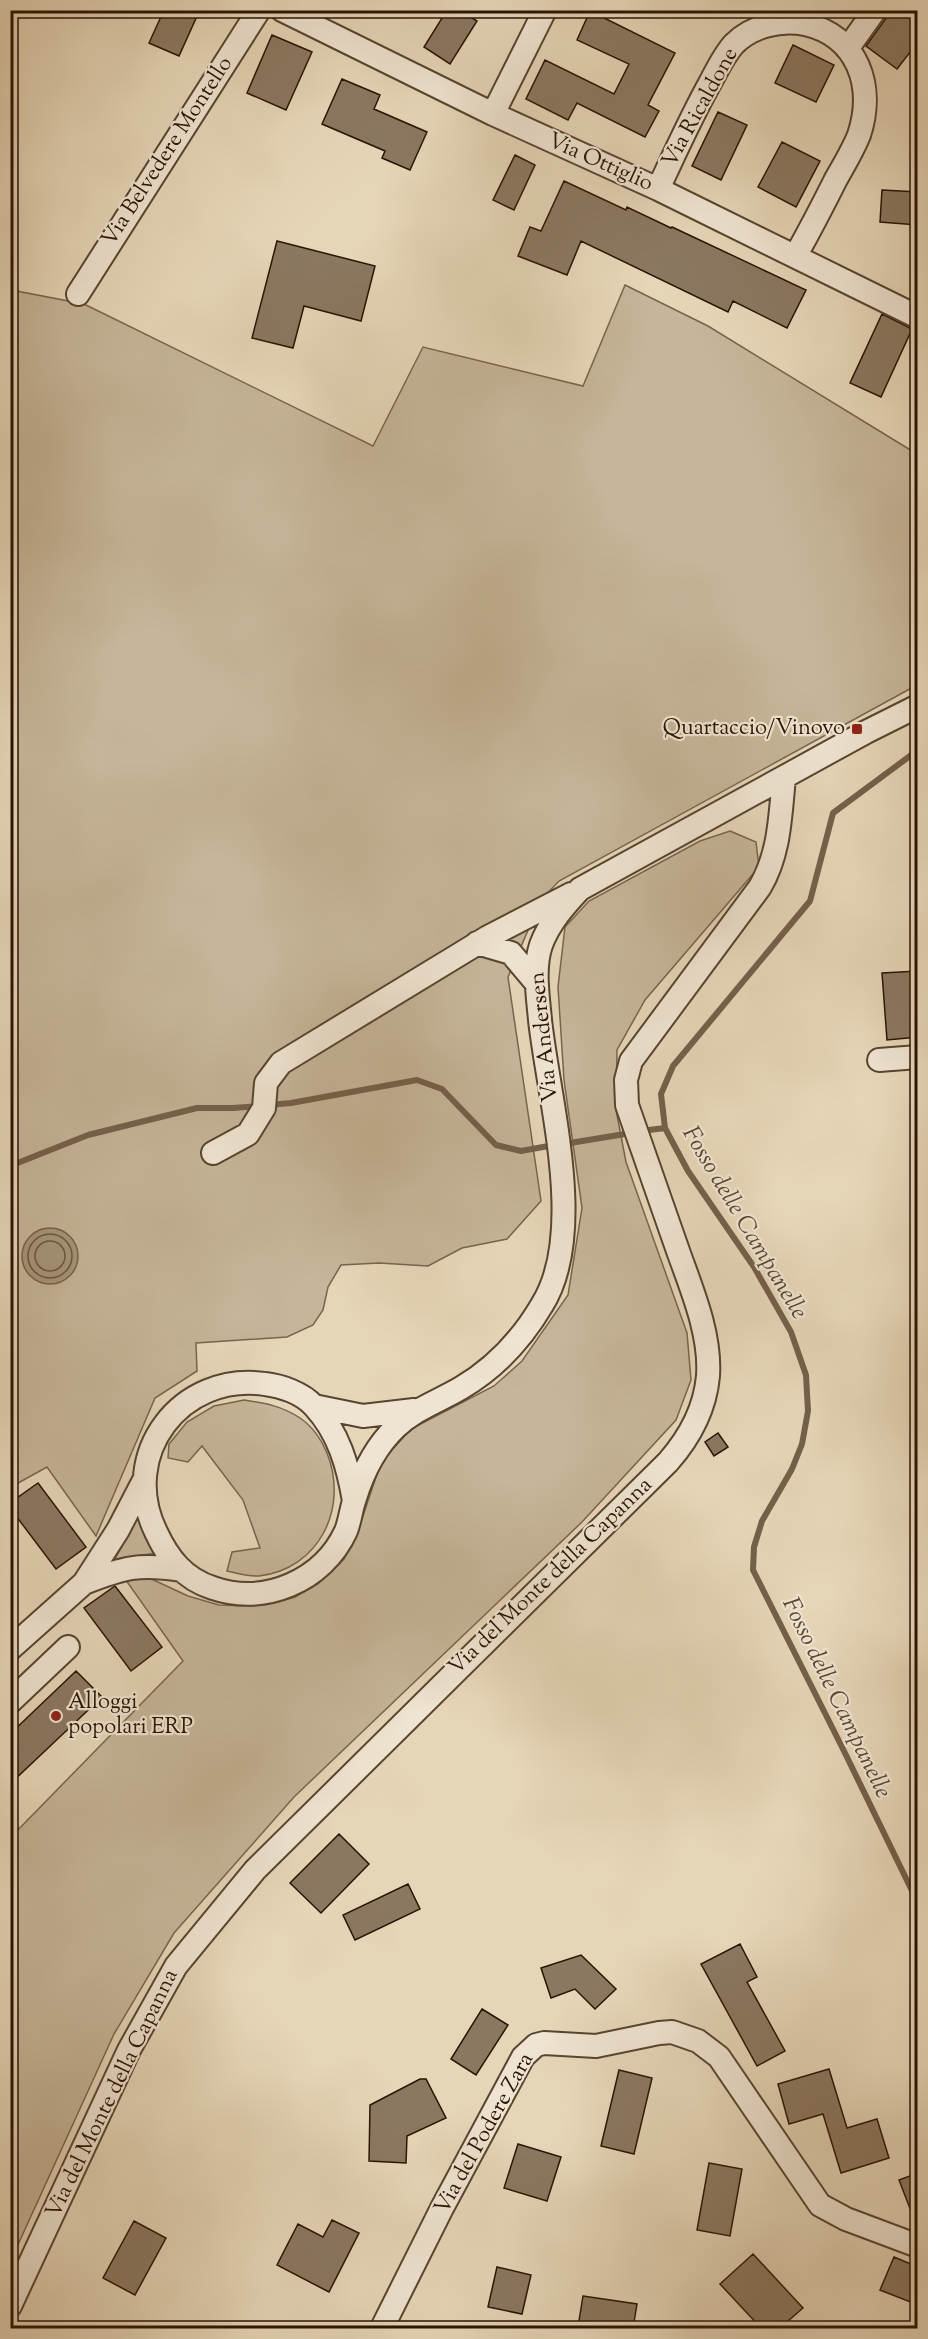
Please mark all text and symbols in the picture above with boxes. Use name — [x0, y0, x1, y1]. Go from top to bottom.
street label: Via Ricaldone — [655, 42, 747, 174]
street label: Via Belvedere Montello — [94, 51, 242, 253]
street label: Via Ottiglio — [542, 125, 658, 201]
place label: Quartaccio/Vinovo — [663, 713, 845, 745]
marker: Quartaccio/Vinovo — [850, 722, 864, 736]
street label: Via Andersen — [522, 970, 568, 1104]
water label: Fosso delle Campanelle — [673, 1120, 815, 1326]
street label: Via del Monte della Capanna — [442, 1471, 660, 1683]
water label: Fosso delle Campanelle — [773, 1592, 899, 1804]
place label: Alloggi popolari ERP — [68, 1687, 193, 1744]
marker: Alloggi popolari ERP — [49, 1709, 63, 1723]
street label: Via del Monte della Capanna — [39, 1964, 187, 2224]
street label: Via del Podere Zara — [427, 2047, 543, 2221]

